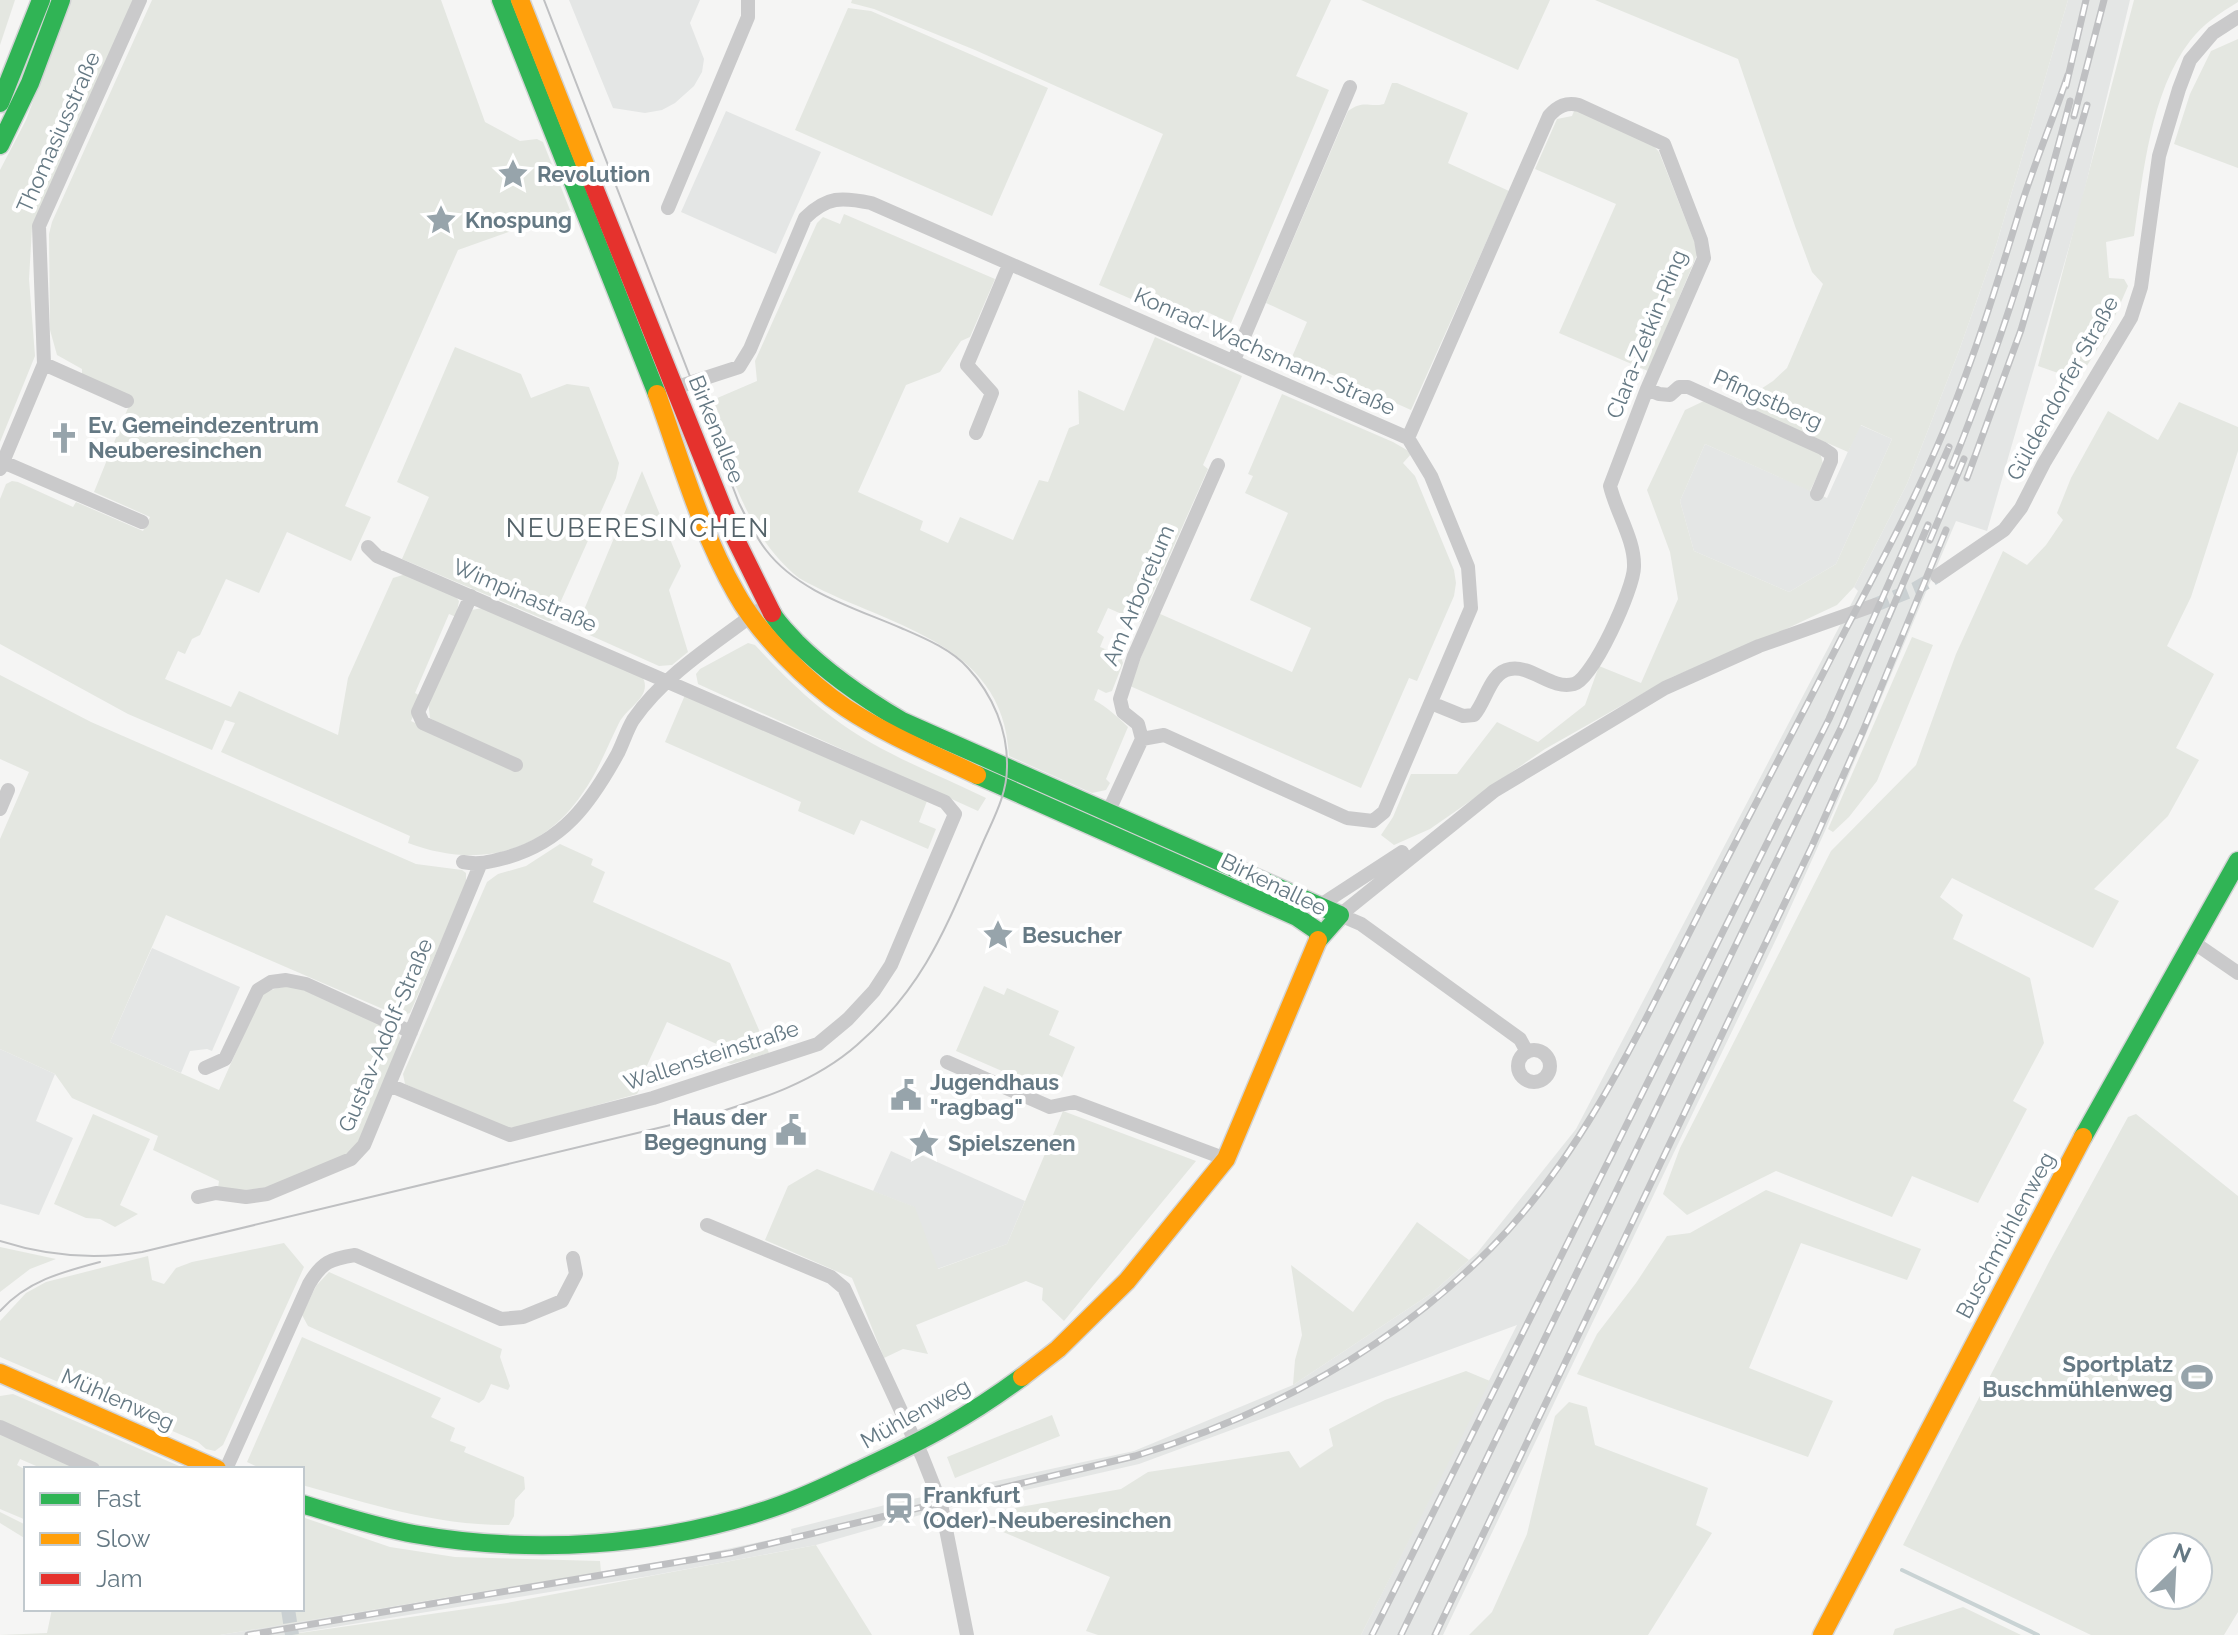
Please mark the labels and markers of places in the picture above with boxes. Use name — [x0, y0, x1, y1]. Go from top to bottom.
place icon: Revolution — [496, 157, 530, 191]
place label: Revolution — [537, 161, 650, 187]
place icon: Knospung — [424, 203, 458, 237]
place label: Knospung — [465, 207, 572, 233]
place label: Ev. Gemeindezentrum Neuberesinchen — [88, 412, 319, 463]
church icon: Ev. Gemeindezentrum Neuberesinchen — [47, 421, 81, 455]
place icon: Besucher — [981, 918, 1015, 952]
place label: Besucher — [1022, 922, 1122, 948]
place label: Jugendhaus "ragbag" — [930, 1069, 1059, 1120]
public building icon: Jugendhaus "ragbag" — [889, 1078, 923, 1112]
place label: Haus der Begegnung — [644, 1104, 767, 1155]
public building icon: Haus der Begegnung — [774, 1113, 808, 1147]
place icon: Spielszenen — [907, 1126, 941, 1160]
place label: Spielszenen — [948, 1130, 1076, 1156]
place label: Sportplatz Buschmühlenweg — [1982, 1351, 2173, 1402]
sports icon: Sportplatz Buschmühlenweg — [2180, 1360, 2214, 1394]
place label: Frankfurt (Oder)-Neuberesinchen — [923, 1482, 1171, 1533]
station icon: Frankfurt (Oder)-Neuberesinchen — [882, 1491, 916, 1525]

